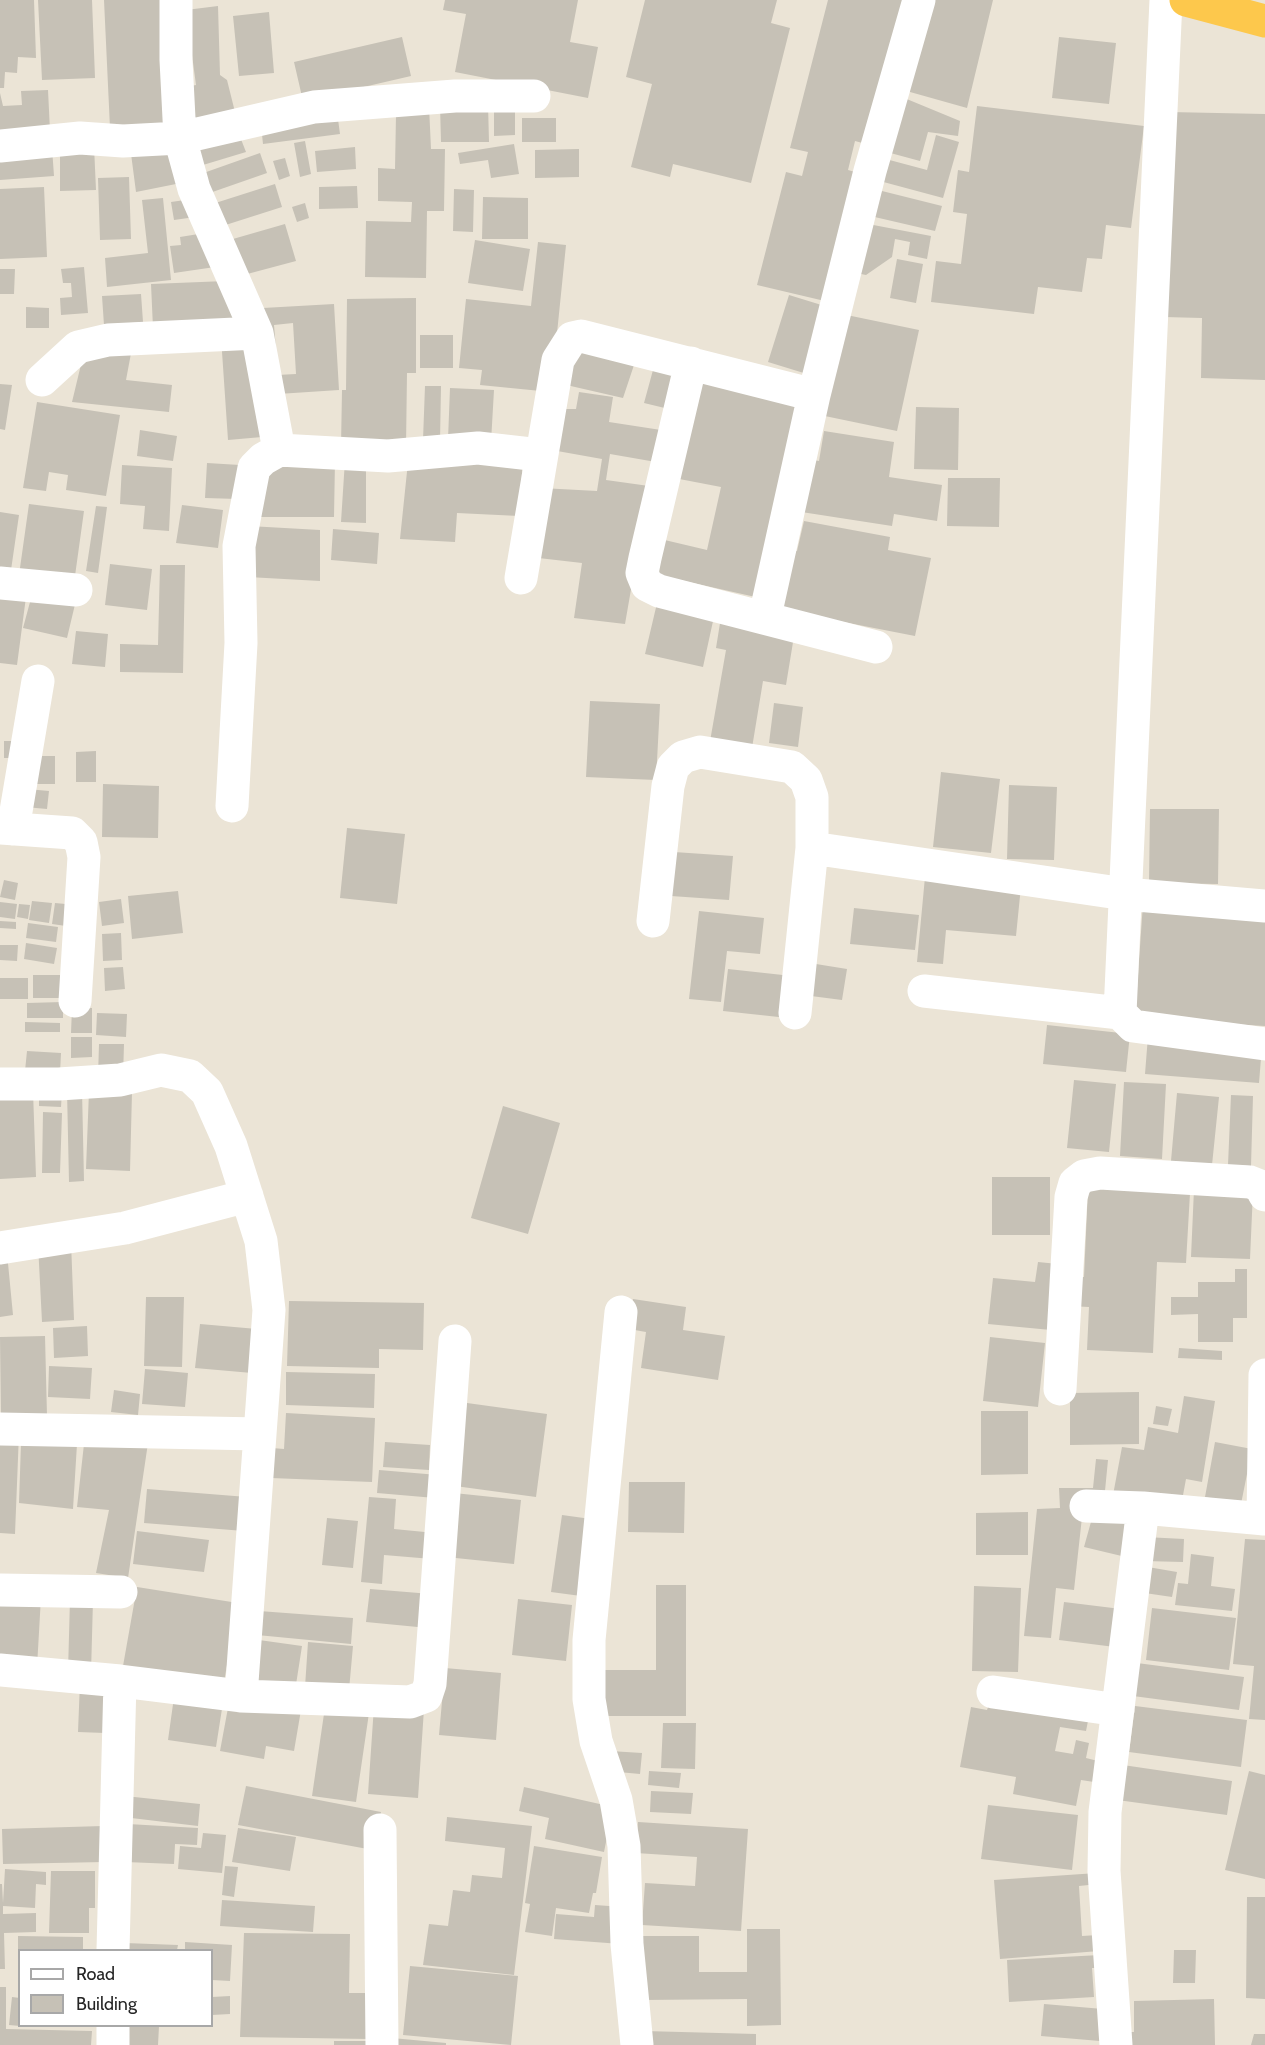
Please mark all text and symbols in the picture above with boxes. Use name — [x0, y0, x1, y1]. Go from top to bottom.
legend — [18, 1949, 213, 2027]
text: Road — [76, 1963, 115, 1985]
text: Building — [76, 1993, 137, 2015]

